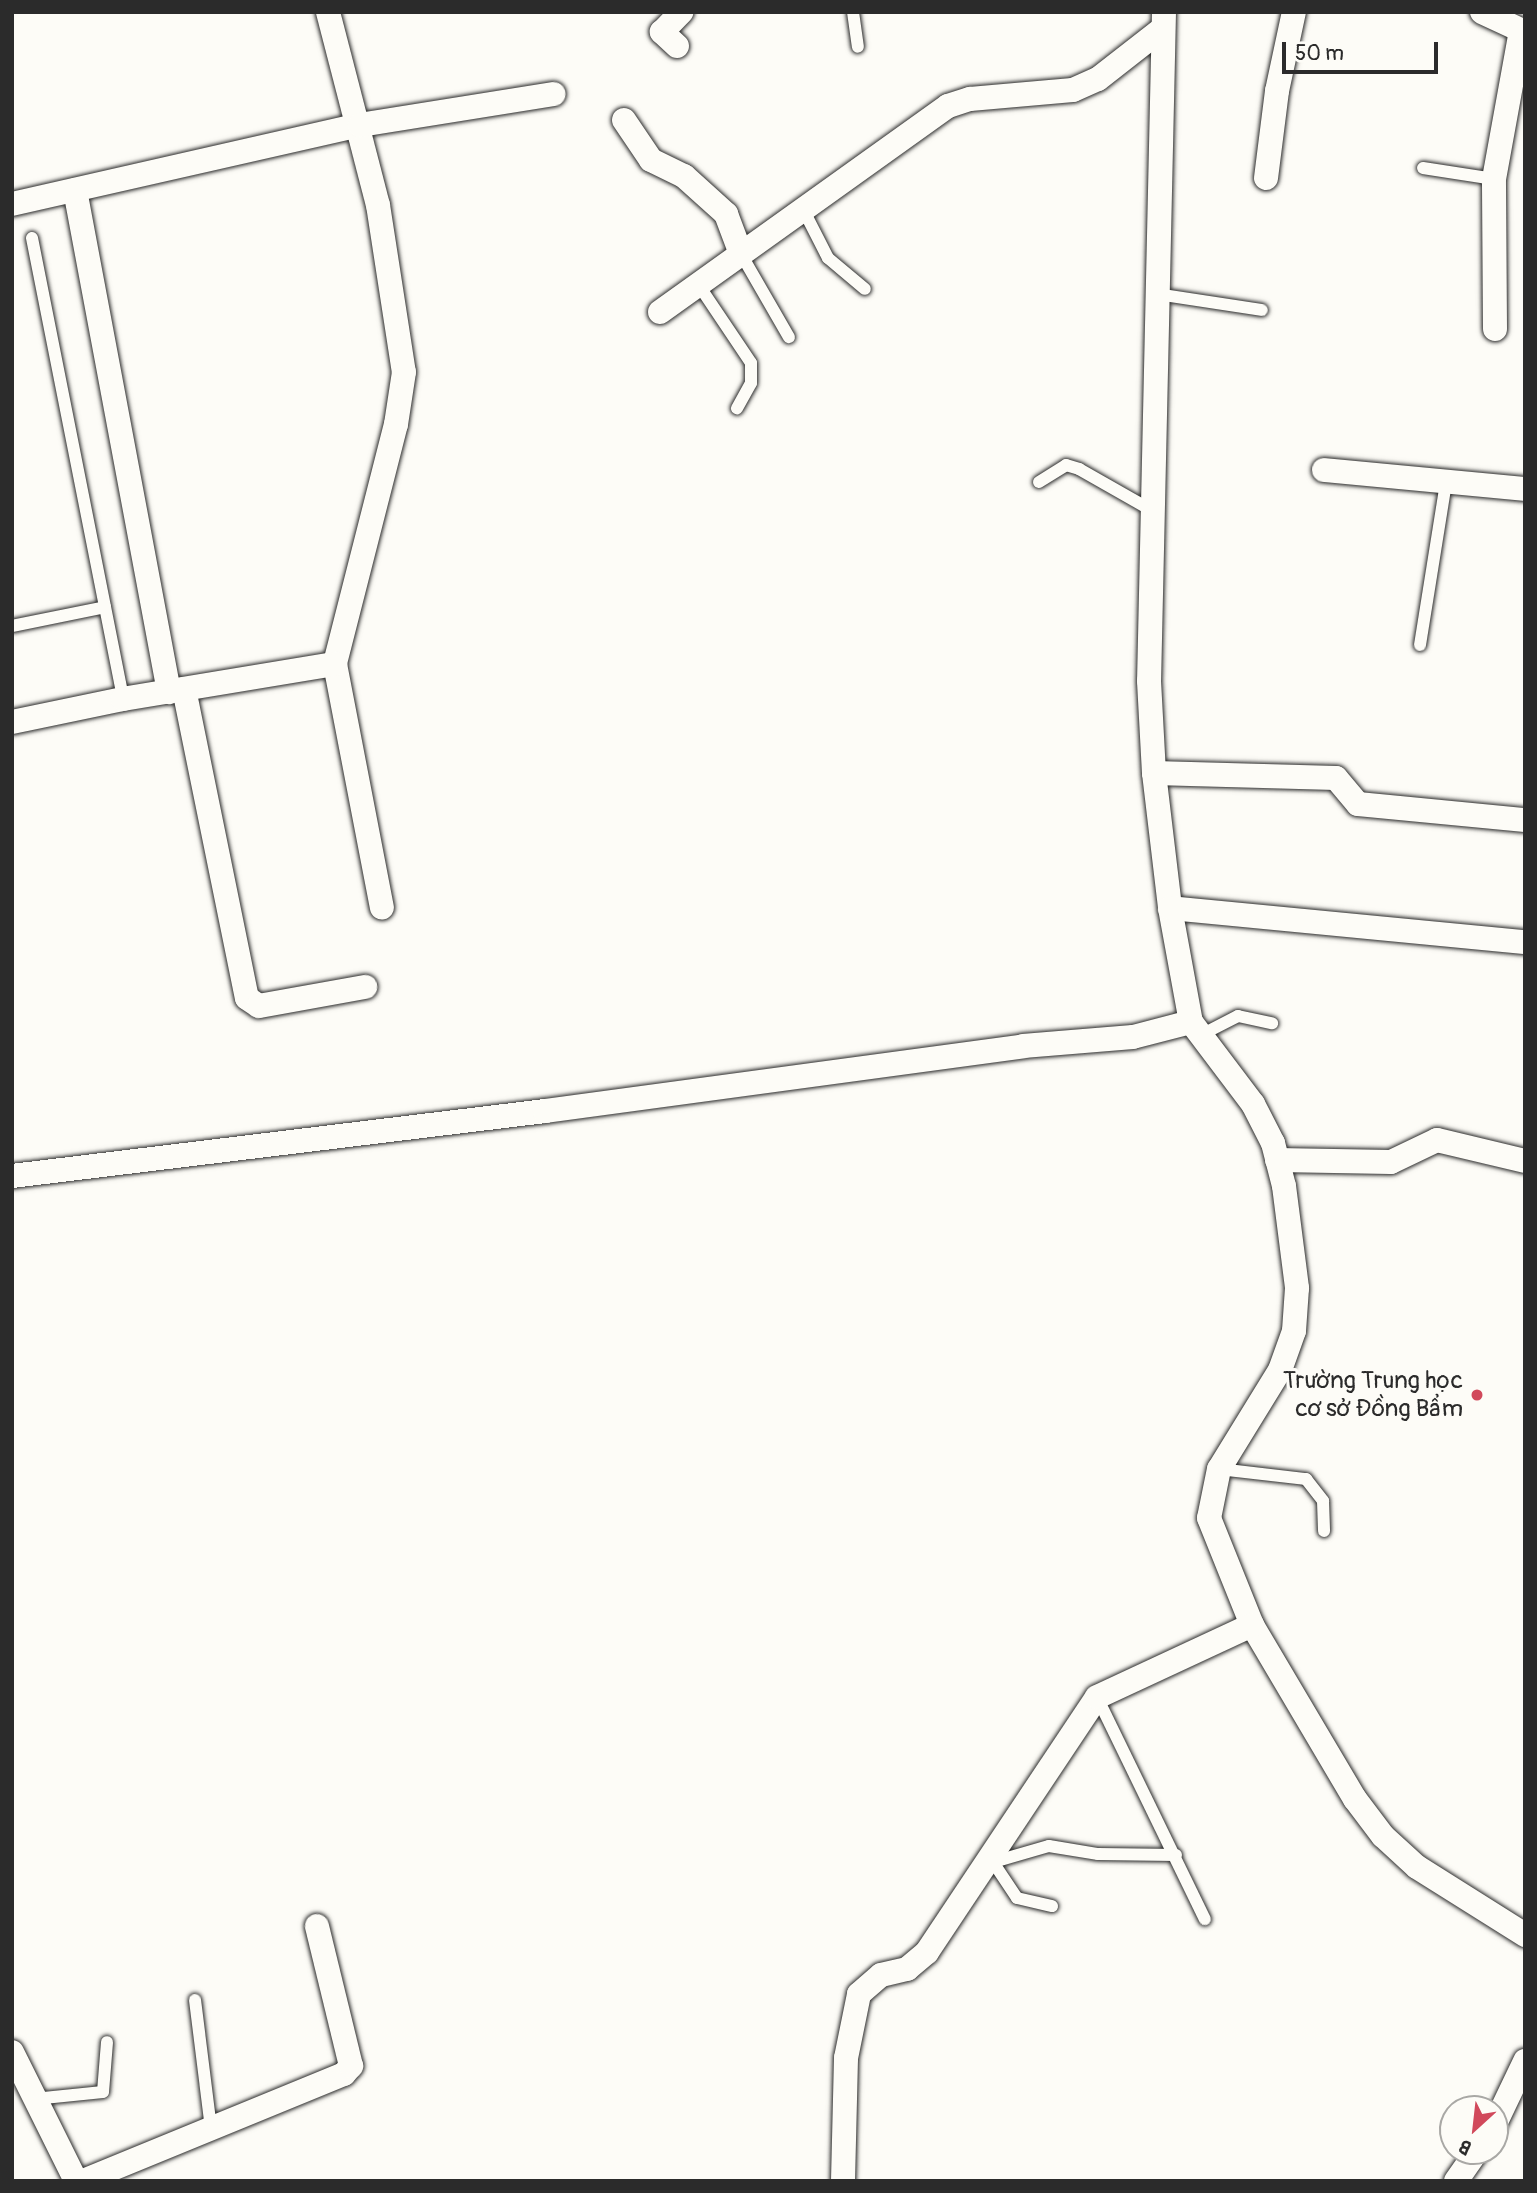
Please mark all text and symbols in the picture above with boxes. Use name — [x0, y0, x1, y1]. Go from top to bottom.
scale bar — [1285, 28, 1441, 72]
text: 50 m — [1295, 40, 1344, 67]
place label: Trường Trung học cơ sở Đồng Bẩm — [1283, 1367, 1463, 1423]
marker: Trường Trung học cơ sở Đồng Bẩm — [1469, 1387, 1485, 1403]
north arrow — [1439, 2095, 1509, 2165]
text: B — [1455, 2134, 1476, 2160]

